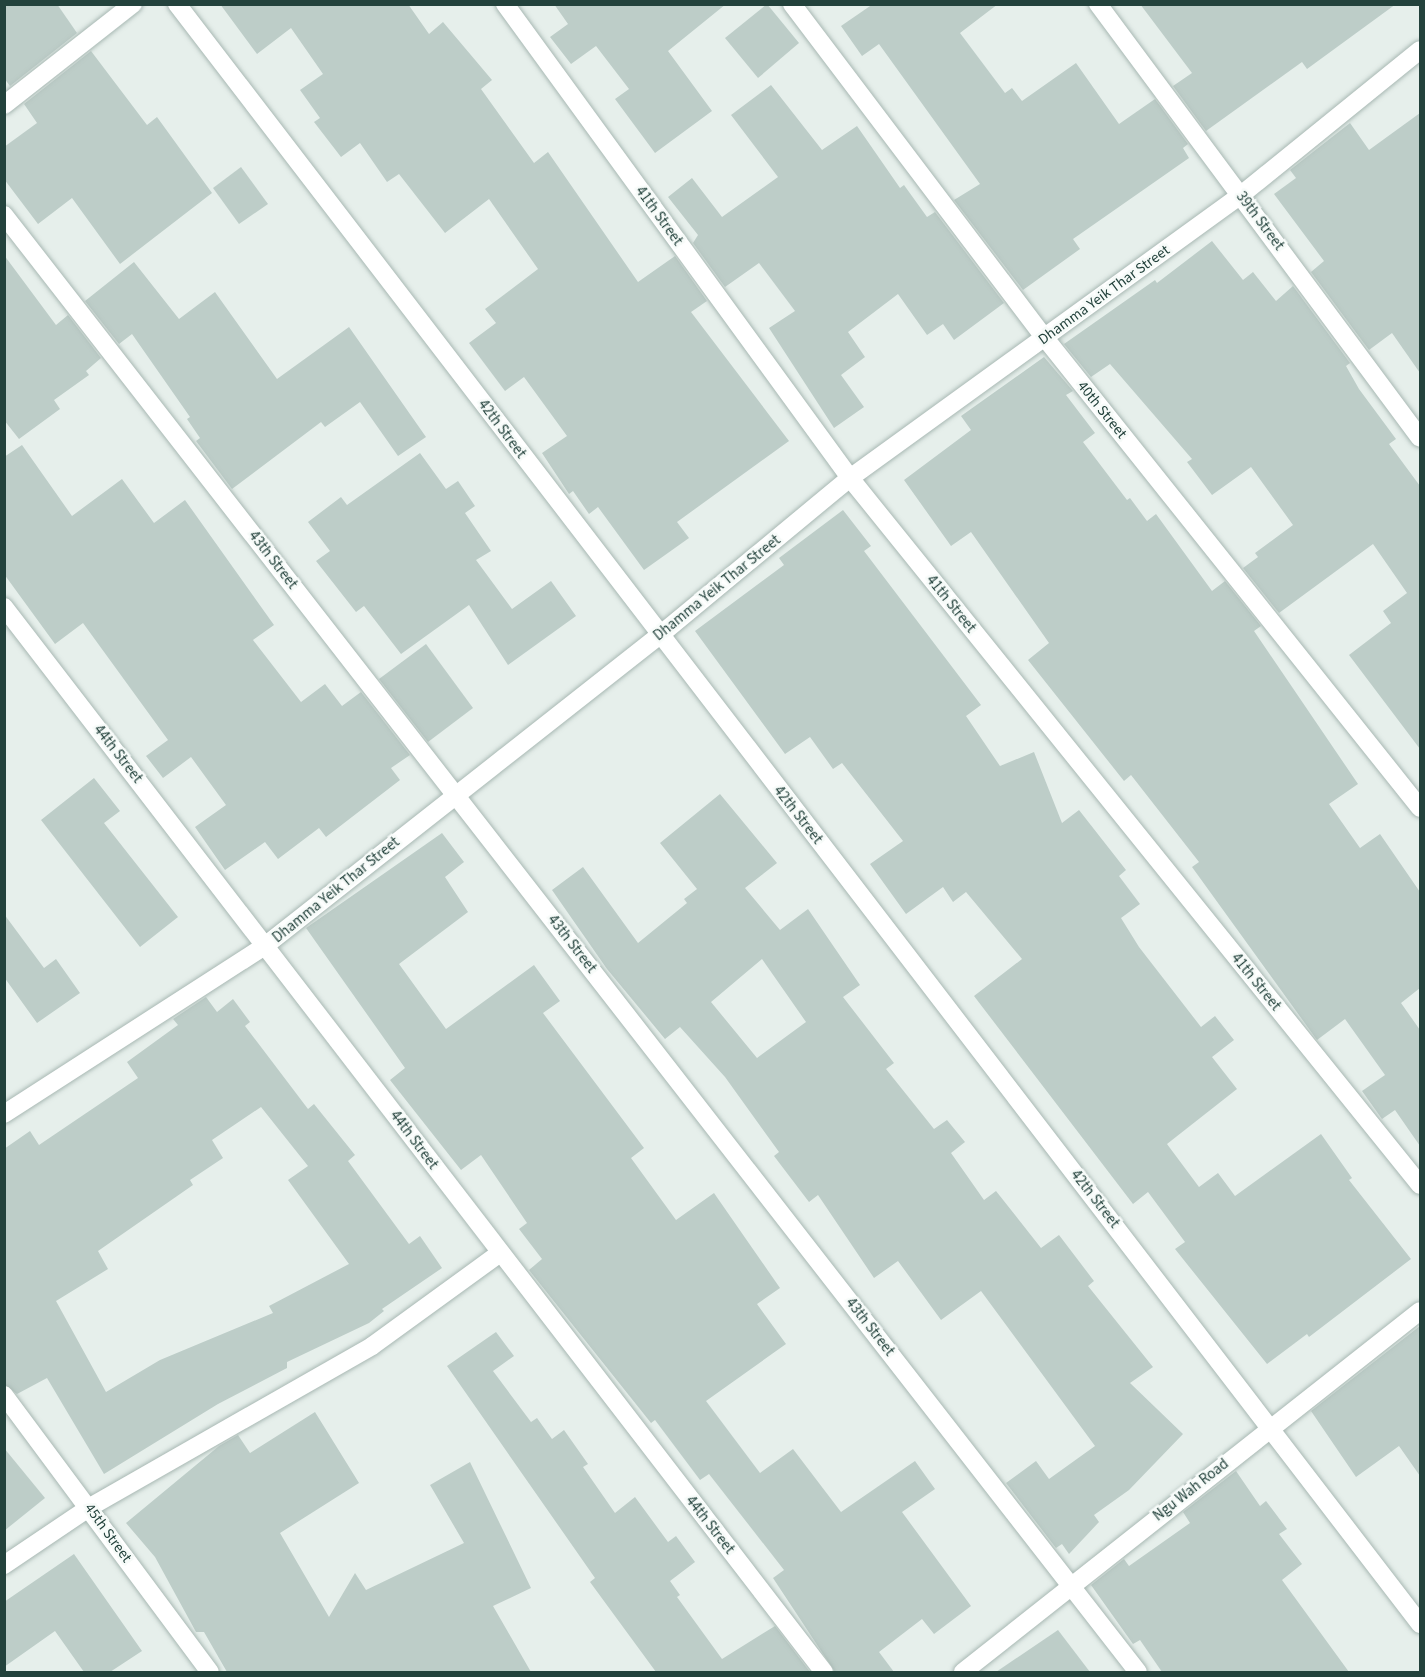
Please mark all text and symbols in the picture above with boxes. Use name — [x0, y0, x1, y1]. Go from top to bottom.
street label: 41th Street — [632, 183, 686, 249]
street label: 39th Street — [1232, 188, 1288, 254]
street label: Dhamma Yeik Thar Street — [1035, 241, 1173, 349]
street label: 40th Street — [1073, 378, 1131, 442]
street label: 42th Street — [474, 396, 530, 462]
street label: 43th Street — [245, 527, 301, 593]
street label: Dhamma Yeik Thar Street — [650, 531, 784, 645]
street label: 41th Street — [922, 572, 980, 636]
street label: 44th Street — [90, 721, 146, 787]
street label: 42th Street — [770, 782, 826, 848]
street label: Dhamma Yeik Thar Street — [269, 833, 403, 947]
street label: 43th Street — [544, 911, 600, 977]
street label: 41th Street — [1227, 950, 1285, 1014]
street label: 44th Street — [386, 1107, 442, 1173]
street label: 42th Street — [1067, 1166, 1123, 1232]
street label: 43th Street — [842, 1294, 898, 1360]
street label: Ngu Wah Road — [1150, 1455, 1232, 1525]
street label: 44th Street — [682, 1492, 738, 1558]
street label: 45th Street — [81, 1500, 135, 1566]

